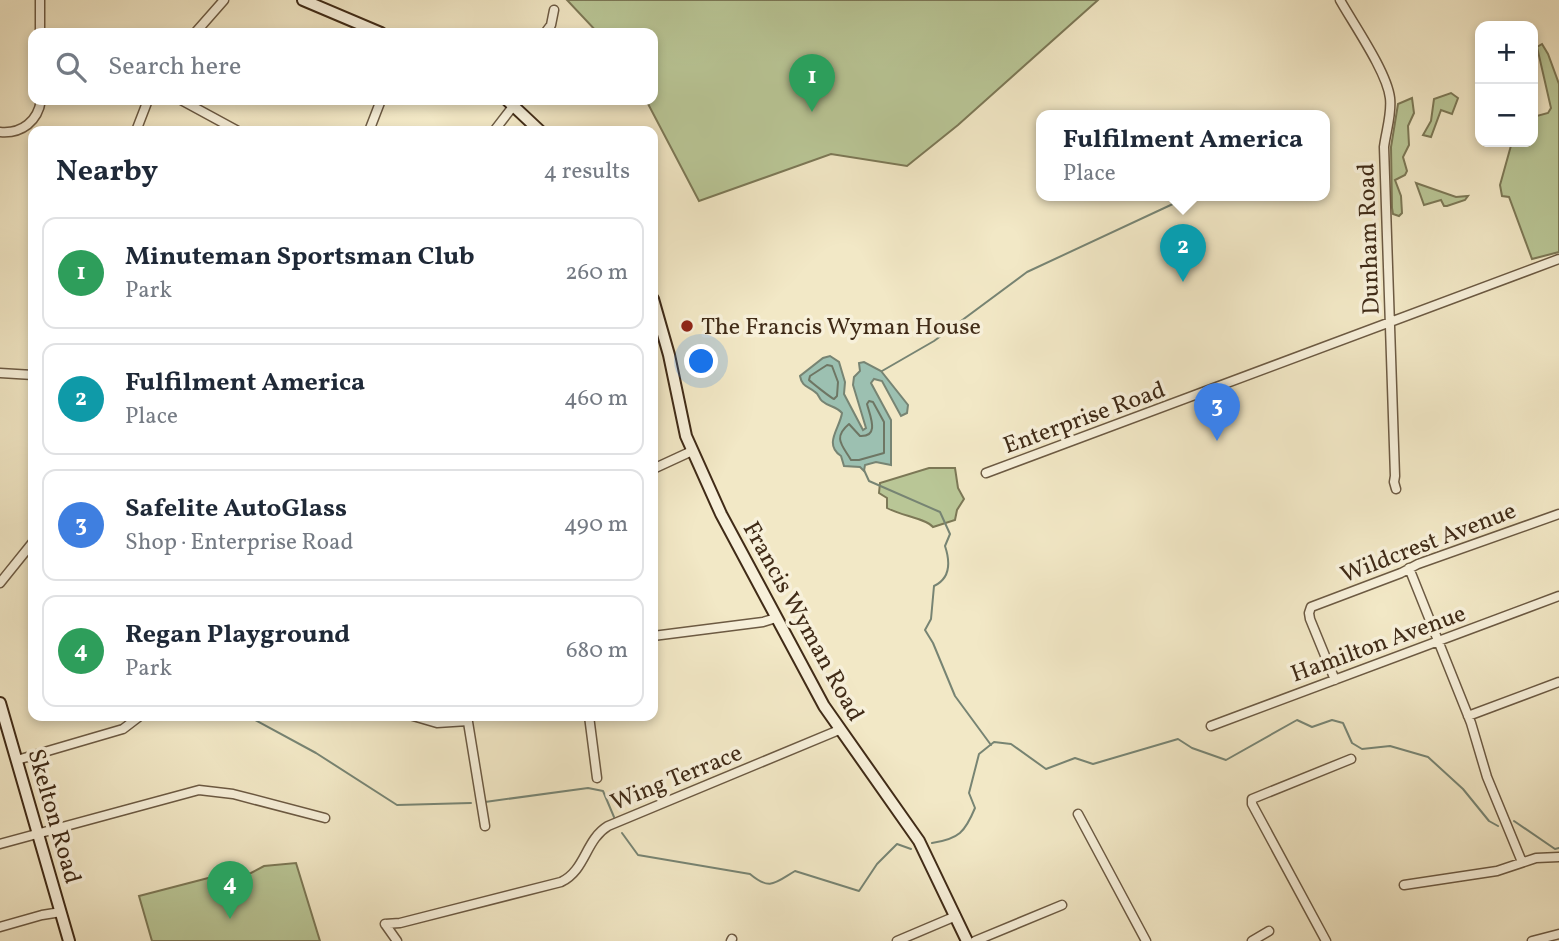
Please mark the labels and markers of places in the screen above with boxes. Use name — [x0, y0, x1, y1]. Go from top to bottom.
pin: 1 — [789, 54, 835, 112]
pin: 2 — [1160, 224, 1206, 282]
place label: The Francis Wyman House — [701, 311, 981, 345]
marker: The Francis Wyman House — [679, 318, 695, 334]
pin: 3 — [1194, 383, 1240, 441]
pin: 4 — [207, 861, 253, 919]

